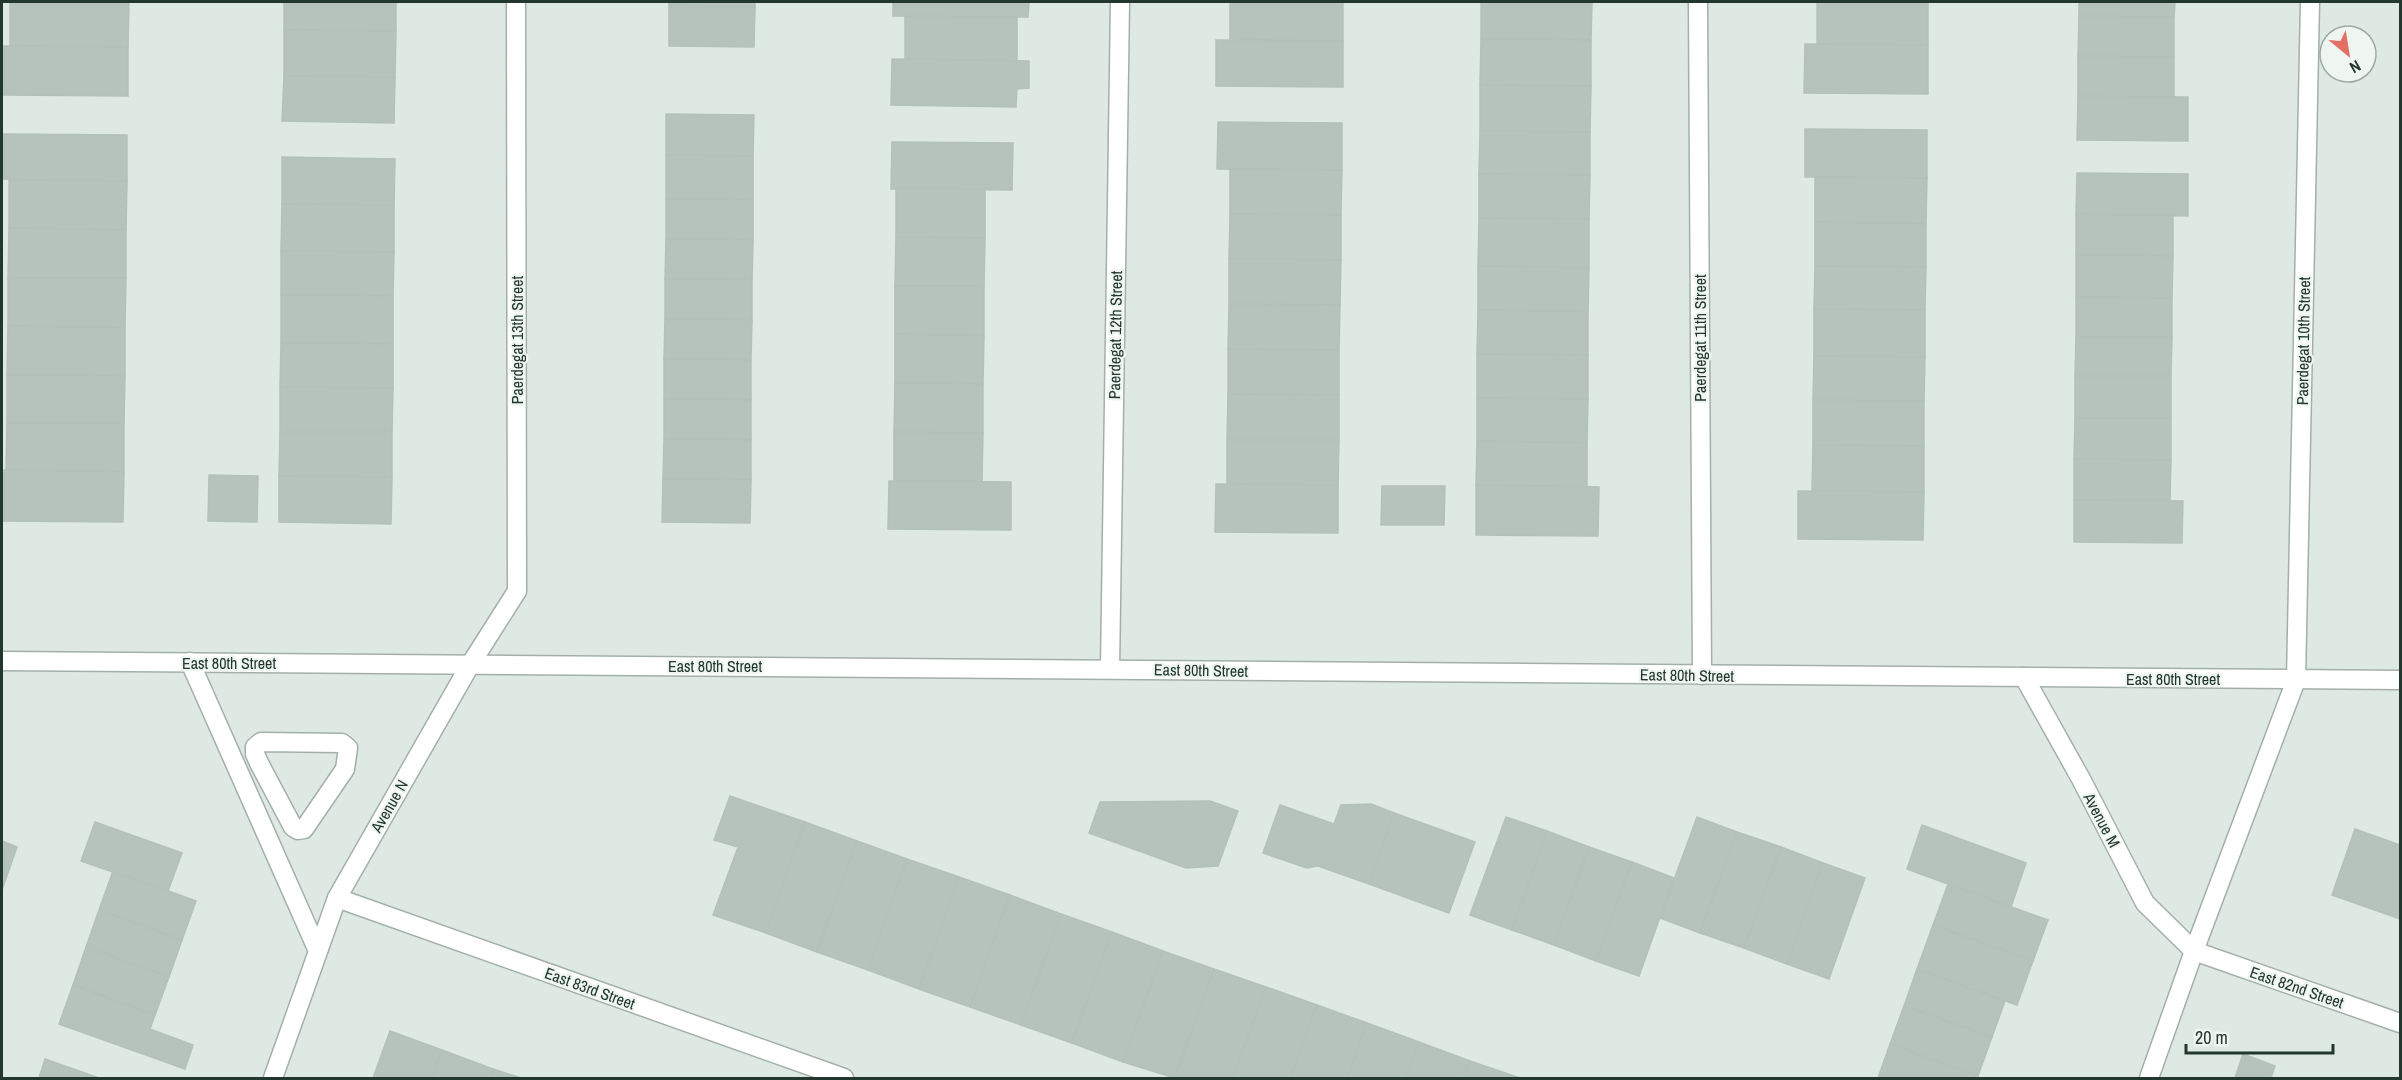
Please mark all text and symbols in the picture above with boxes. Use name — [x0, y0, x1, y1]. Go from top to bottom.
north arrow — [2318, 24, 2378, 84]
text: N — [2346, 55, 2365, 79]
street label: Paerdegat 12th Street — [1103, 270, 1127, 399]
street label: Paerdegat 11th Street — [1689, 274, 1711, 402]
street label: Paerdegat 13th Street — [506, 275, 528, 404]
street label: Paerdegat 10th Street — [2291, 276, 2315, 405]
street label: East 80th Street — [182, 652, 276, 674]
street label: East 80th Street — [668, 655, 762, 677]
street label: East 80th Street — [1154, 658, 1249, 682]
street label: East 80th Street — [1640, 663, 1735, 687]
street label: East 80th Street — [2126, 668, 2220, 690]
street label: Avenue N — [365, 776, 413, 837]
street label: Avenue M — [2078, 788, 2126, 851]
street label: East 83rd Street — [542, 961, 639, 1015]
street label: East 82nd Street — [2247, 961, 2347, 1013]
scale bar — [2186, 1017, 2333, 1055]
text: 20 m — [2195, 1025, 2228, 1050]

